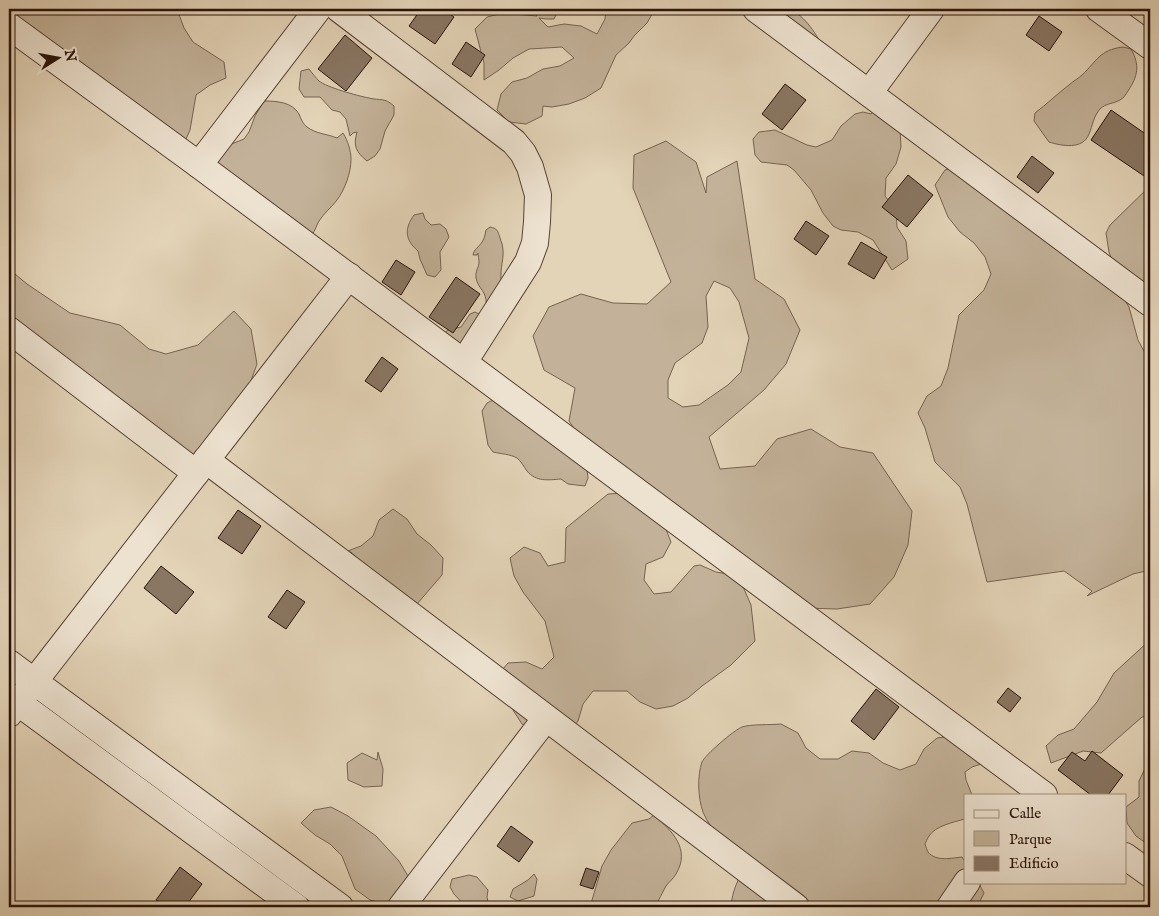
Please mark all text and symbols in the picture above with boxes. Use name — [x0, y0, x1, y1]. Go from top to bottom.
north arrow — [32, 32, 82, 82]
text: N — [60, 47, 80, 63]
legend — [964, 794, 1126, 884]
text: Calle — [1009, 804, 1041, 823]
text: Parque — [1009, 830, 1052, 849]
text: Edificio — [1009, 854, 1059, 873]

